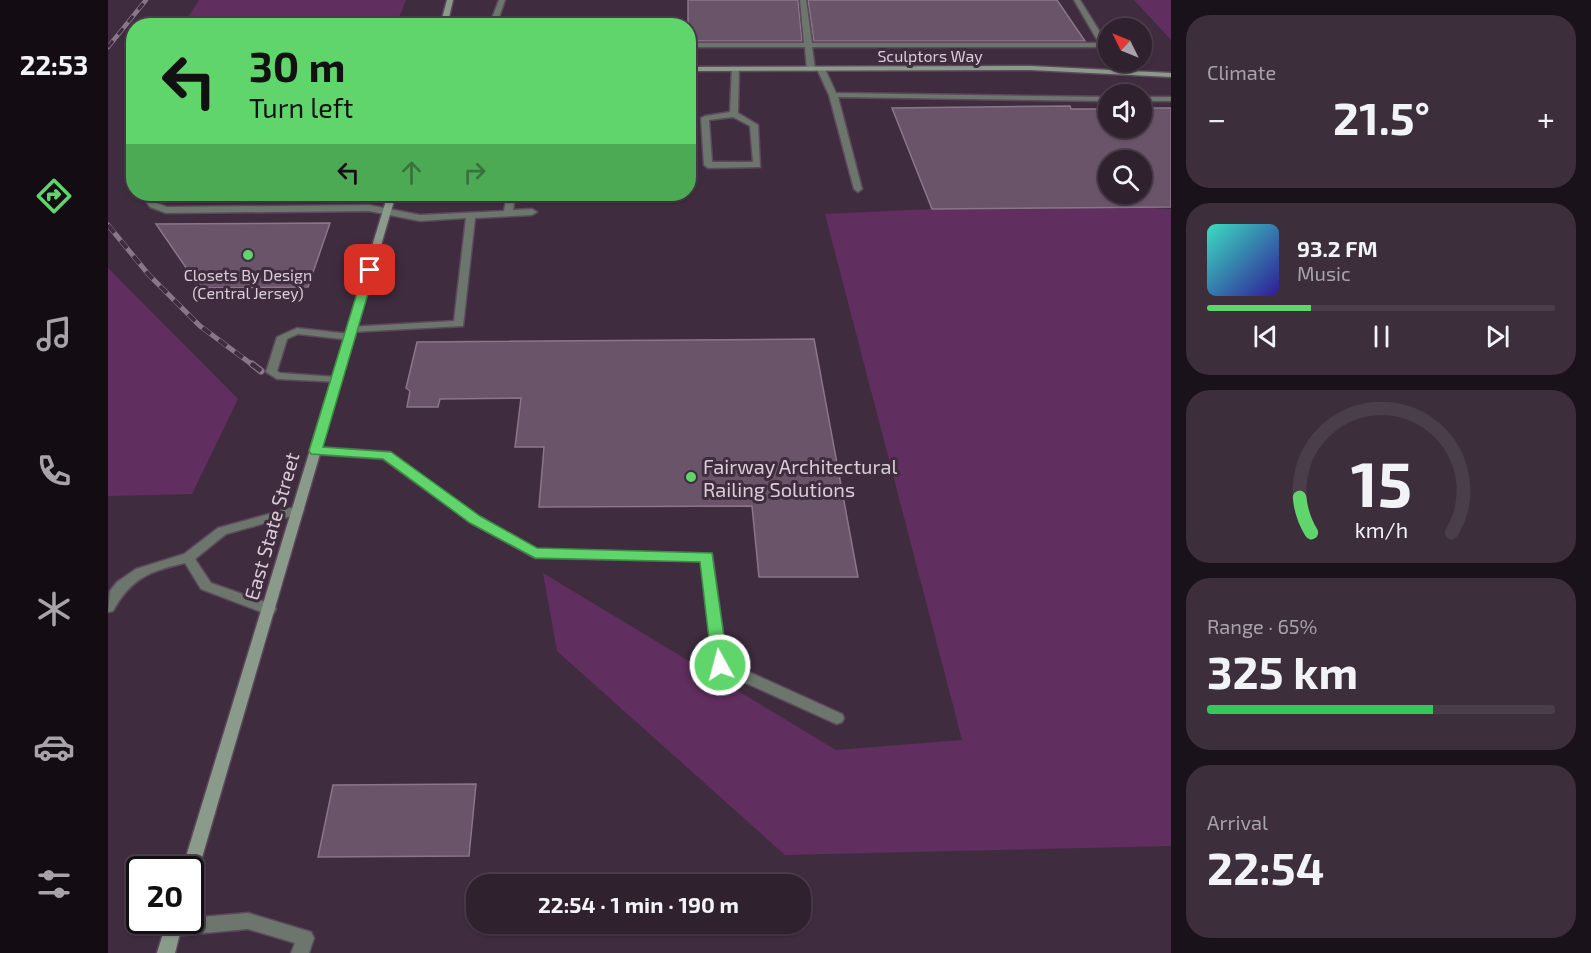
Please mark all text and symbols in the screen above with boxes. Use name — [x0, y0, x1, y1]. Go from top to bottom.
north arrow — [1098, 18, 1152, 72]
map controls — [1098, 18, 1152, 204]
text: 30 m — [249, 40, 345, 90]
icon: left — [150, 42, 228, 120]
street label: Sculptors Way — [877, 46, 983, 65]
text: 22:53 — [20, 48, 88, 80]
text: Climate — [1207, 60, 1276, 84]
button: sound — [1098, 84, 1152, 138]
text: 21.5° — [1333, 90, 1430, 144]
text: Turn left — [249, 91, 353, 123]
text: − — [1207, 98, 1226, 138]
text: + — [1537, 98, 1555, 138]
button: search — [1098, 150, 1152, 204]
icon: left — [332, 156, 365, 189]
icon: ahead — [395, 156, 428, 189]
icon: right — [458, 156, 491, 189]
icon: directions — [33, 175, 75, 217]
text: 93.2 FM — [1297, 235, 1378, 261]
pin — [344, 244, 395, 295]
marker: Closets By Design (Central Jersey) — [241, 248, 255, 262]
icon: arrive — [353, 253, 386, 286]
text: Music — [1297, 261, 1351, 285]
place label: Closets By Design (Central Jersey) — [184, 265, 312, 302]
icon: music — [33, 313, 75, 355]
icon: previous — [1249, 320, 1282, 353]
icon: pause — [1365, 320, 1398, 353]
icon: next — [1481, 320, 1514, 353]
text: 15 — [1350, 446, 1412, 521]
street label: East State Street — [238, 449, 304, 603]
icon: phone — [33, 450, 75, 492]
place label: Fairway Architectural Railing Solutions — [703, 454, 898, 501]
marker: Fairway Architectural Railing Solutions — [684, 470, 698, 484]
text: km/h — [1354, 518, 1408, 543]
icon: climate — [33, 588, 75, 630]
text: Range · 65% — [1207, 614, 1317, 638]
position arrow — [688, 633, 752, 697]
text: 325 km — [1207, 644, 1358, 698]
icon: car — [33, 726, 75, 768]
text: Arrival — [1207, 810, 1268, 834]
text: 22:54 — [1207, 840, 1324, 894]
speed limit sign: 20 — [126, 856, 204, 934]
icon: filters — [33, 863, 75, 905]
text: 22:54 · 1 min · 190 m — [538, 891, 739, 917]

